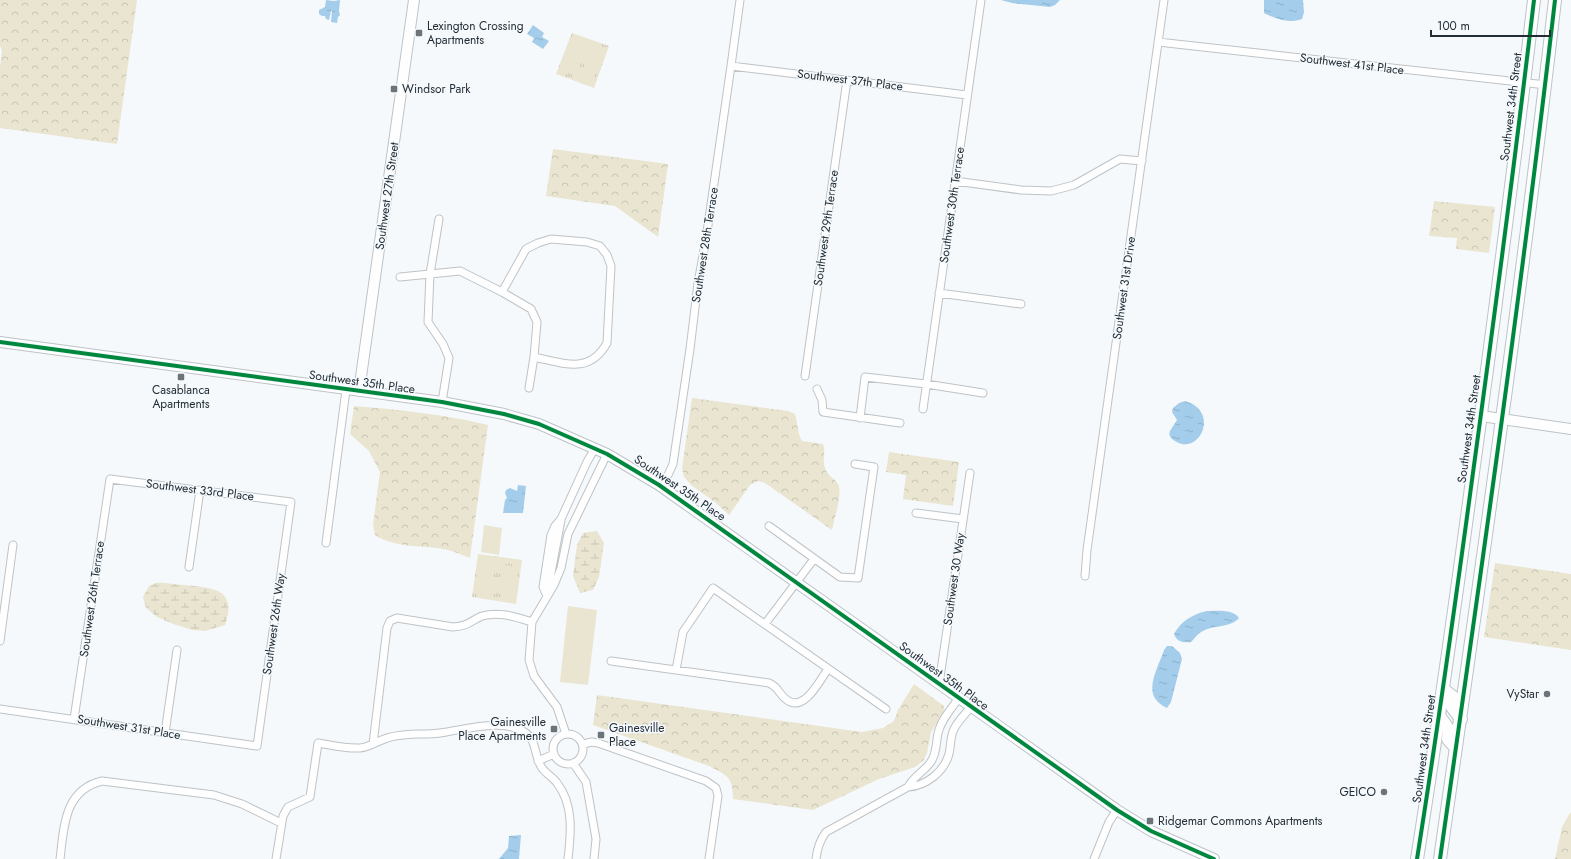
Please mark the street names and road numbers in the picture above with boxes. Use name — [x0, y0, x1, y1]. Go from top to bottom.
street label: Southwest 41st Place — [1299, 49, 1405, 79]
street label: Southwest 34th Street — [1495, 52, 1527, 162]
street label: Southwest 37th Place — [796, 65, 904, 95]
street label: Southwest 27th Street — [371, 141, 403, 251]
street label: Southwest 30th Terrace — [935, 146, 969, 264]
street label: Southwest 29th Terrace — [809, 169, 843, 287]
street label: Southwest 28th Terrace — [687, 186, 723, 304]
street label: Southwest 31st Drive — [1108, 235, 1140, 341]
street label: Southwest 35th Place — [308, 366, 416, 398]
street label: Southwest 34th Street — [1453, 374, 1486, 484]
street label: Southwest 35th Place — [631, 451, 729, 525]
street label: Southwest 33rd Place — [145, 474, 255, 506]
street label: Southwest 30 Way — [939, 531, 969, 626]
street label: Southwest 26th Terrace — [75, 540, 109, 658]
street label: Southwest 26th Way — [258, 571, 290, 676]
street label: Southwest 35th Place — [895, 637, 993, 715]
street label: Southwest 34th Street — [1408, 694, 1441, 804]
street label: Southwest 31st Place — [76, 710, 182, 744]

